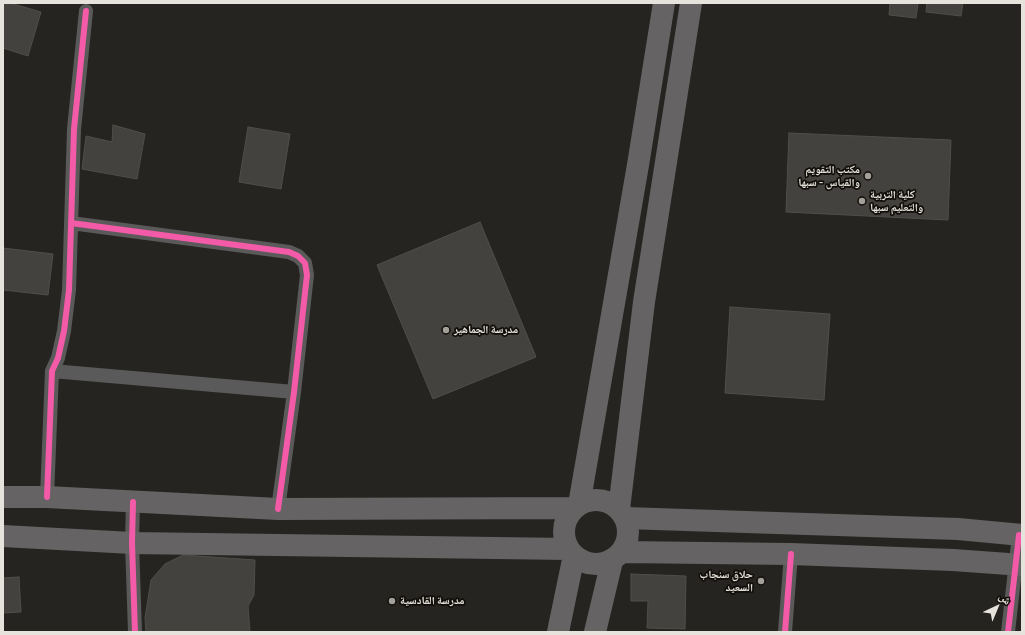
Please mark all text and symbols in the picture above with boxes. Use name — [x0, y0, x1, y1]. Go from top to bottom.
place label: مكتب التقويم والقياس - سبها — [798, 163, 860, 189]
marker: مكتب التقويم والقياس - سبها — [863, 171, 873, 181]
place label: كلية التربية والتعليم سبها — [870, 188, 923, 214]
marker: كلية التربية والتعليم سبها — [857, 196, 867, 206]
place label: مدرسة الجماهير — [454, 323, 518, 337]
marker: مدرسة الجماهير — [441, 325, 451, 335]
place label: حلاق سنجاب السعيد — [699, 568, 753, 594]
marker: حلاق سنجاب السعيد — [756, 576, 766, 586]
north arrow — [977, 587, 1017, 627]
text: ش — [996, 589, 1015, 607]
place label: مدرسة القادسية — [400, 594, 464, 608]
marker: مدرسة القادسية — [387, 596, 397, 606]

